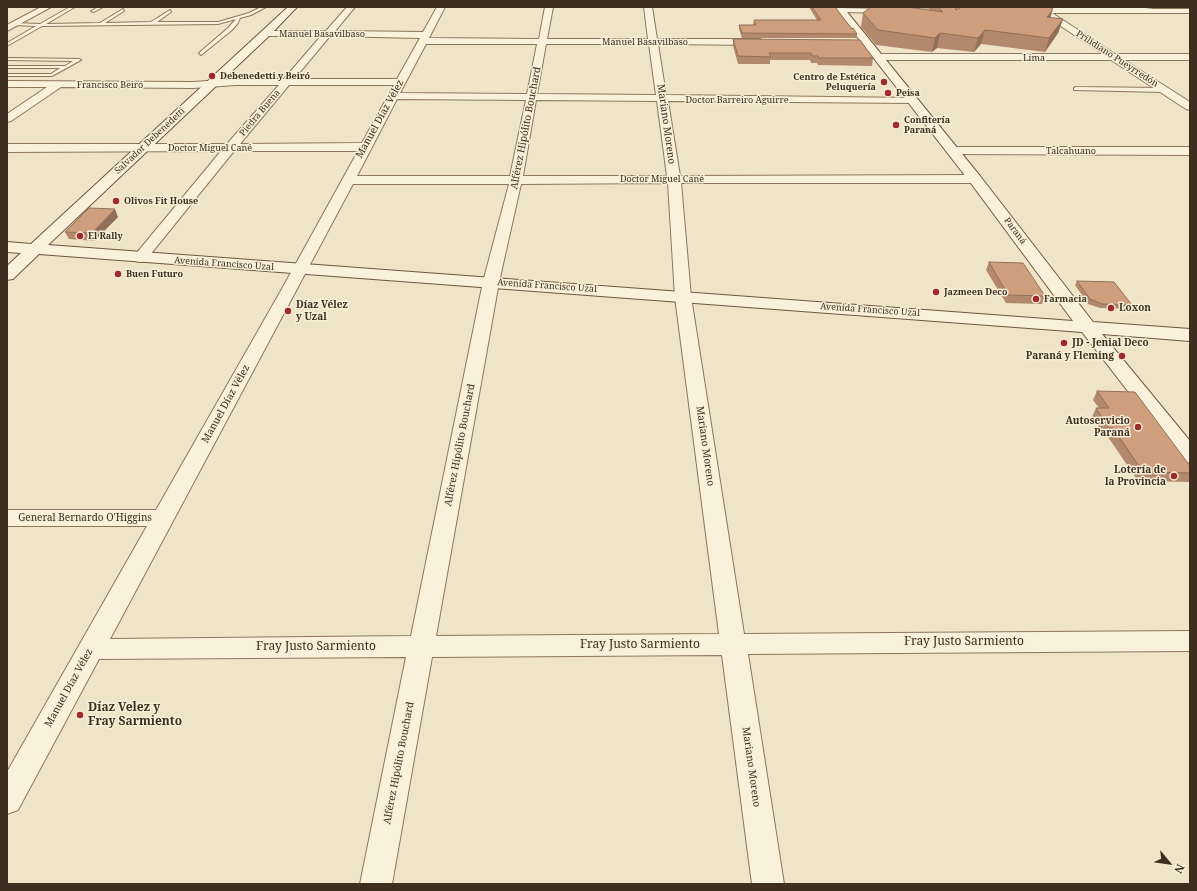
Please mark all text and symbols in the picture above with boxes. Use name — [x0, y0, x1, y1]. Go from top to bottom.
street label: Prilidiano Pueyrredón — [1074, 28, 1160, 90]
street label: Manuel Basavilbaso — [279, 29, 365, 39]
street label: Manuel Basavilbaso — [602, 37, 688, 47]
street label: Lima — [1023, 53, 1045, 63]
street label: Alférez Hipólito Bouchard — [508, 66, 544, 190]
marker: Debenedetti y Beiró — [207, 71, 217, 81]
place label: Debenedetti y Beiró — [220, 71, 310, 81]
place label: Centro de Estética Peluquería — [793, 72, 876, 93]
marker: Centro de Estética Peluquería — [879, 77, 889, 87]
street label: Manuel Díaz Vélez — [353, 78, 407, 160]
street label: Francisco Beiró — [77, 80, 143, 90]
street label: Mariano Moreno — [654, 83, 678, 165]
street label: Piedra Buena — [237, 88, 283, 138]
marker: Peisa — [883, 88, 893, 98]
place label: Peisa — [896, 88, 920, 98]
street label: Doctor Barreiro Aguirre — [686, 95, 788, 105]
street label: Salvador Debenedetti — [113, 106, 187, 176]
place label: Confitería Paraná — [904, 115, 950, 136]
marker: Confitería Paraná — [891, 120, 901, 130]
street label: Doctor Miguel Cané — [168, 143, 252, 153]
street label: Talcahuano — [1046, 146, 1096, 156]
street label: Doctor Miguel Cané — [620, 174, 704, 184]
marker: Olivos Fit House — [111, 196, 121, 206]
place label: Olivos Fit House — [124, 196, 198, 206]
street label: Paraná — [1002, 216, 1028, 246]
marker: El Rally — [75, 231, 85, 241]
place label: El Rally — [88, 231, 123, 241]
street label: Avenida Francisco Uzal — [174, 255, 274, 273]
marker: Buen Futuro — [113, 269, 123, 279]
place label: Buen Futuro — [126, 269, 183, 279]
street label: Avenida Francisco Uzal — [497, 277, 597, 295]
marker: Jazmeen Deco — [931, 287, 941, 297]
place label: Jazmeen Deco — [944, 287, 1008, 297]
marker: Farmacia — [1031, 294, 1041, 304]
place label: Farmacia — [1044, 294, 1087, 304]
place label: Díaz Vélez y Uzal — [296, 299, 348, 322]
street label: Avenida Francisco Uzal — [820, 301, 920, 319]
place label: Loxon — [1119, 302, 1151, 314]
marker: Loxon — [1106, 303, 1116, 313]
marker: Díaz Vélez y Uzal — [283, 306, 293, 316]
place label: JD - Jenial Deco — [1072, 337, 1149, 349]
marker: JD - Jenial Deco — [1059, 338, 1069, 348]
place label: Paraná y Fleming — [1026, 350, 1114, 362]
marker: Paraná y Fleming — [1117, 351, 1127, 361]
street label: Manuel Díaz Vélez — [199, 363, 253, 445]
street label: Alférez Hipólito Bouchard — [442, 383, 478, 507]
street label: Mariano Moreno — [693, 405, 717, 487]
place label: Autoservicio Paraná — [1066, 415, 1130, 438]
marker: Autoservicio Paraná — [1133, 422, 1143, 432]
place label: Lotería de la Provincia — [1105, 464, 1166, 488]
marker: Lotería de la Provincia — [1169, 471, 1179, 481]
street label: General Bernardo O'Higgins — [18, 512, 152, 524]
street label: Fray Justo Sarmiento — [904, 635, 1024, 649]
street label: Fray Justo Sarmiento — [580, 638, 700, 652]
street label: Fray Justo Sarmiento — [256, 640, 376, 654]
street label: Manuel Díaz Vélez — [42, 647, 96, 729]
place label: Díaz Velez y Fray Sarmiento — [88, 701, 182, 729]
street label: Alférez Hipólito Bouchard — [381, 701, 417, 825]
marker: Díaz Velez y Fray Sarmiento — [75, 710, 85, 720]
street label: Mariano Moreno — [739, 726, 763, 808]
north arrow — [1149, 843, 1189, 883]
text: N — [1171, 862, 1189, 876]

